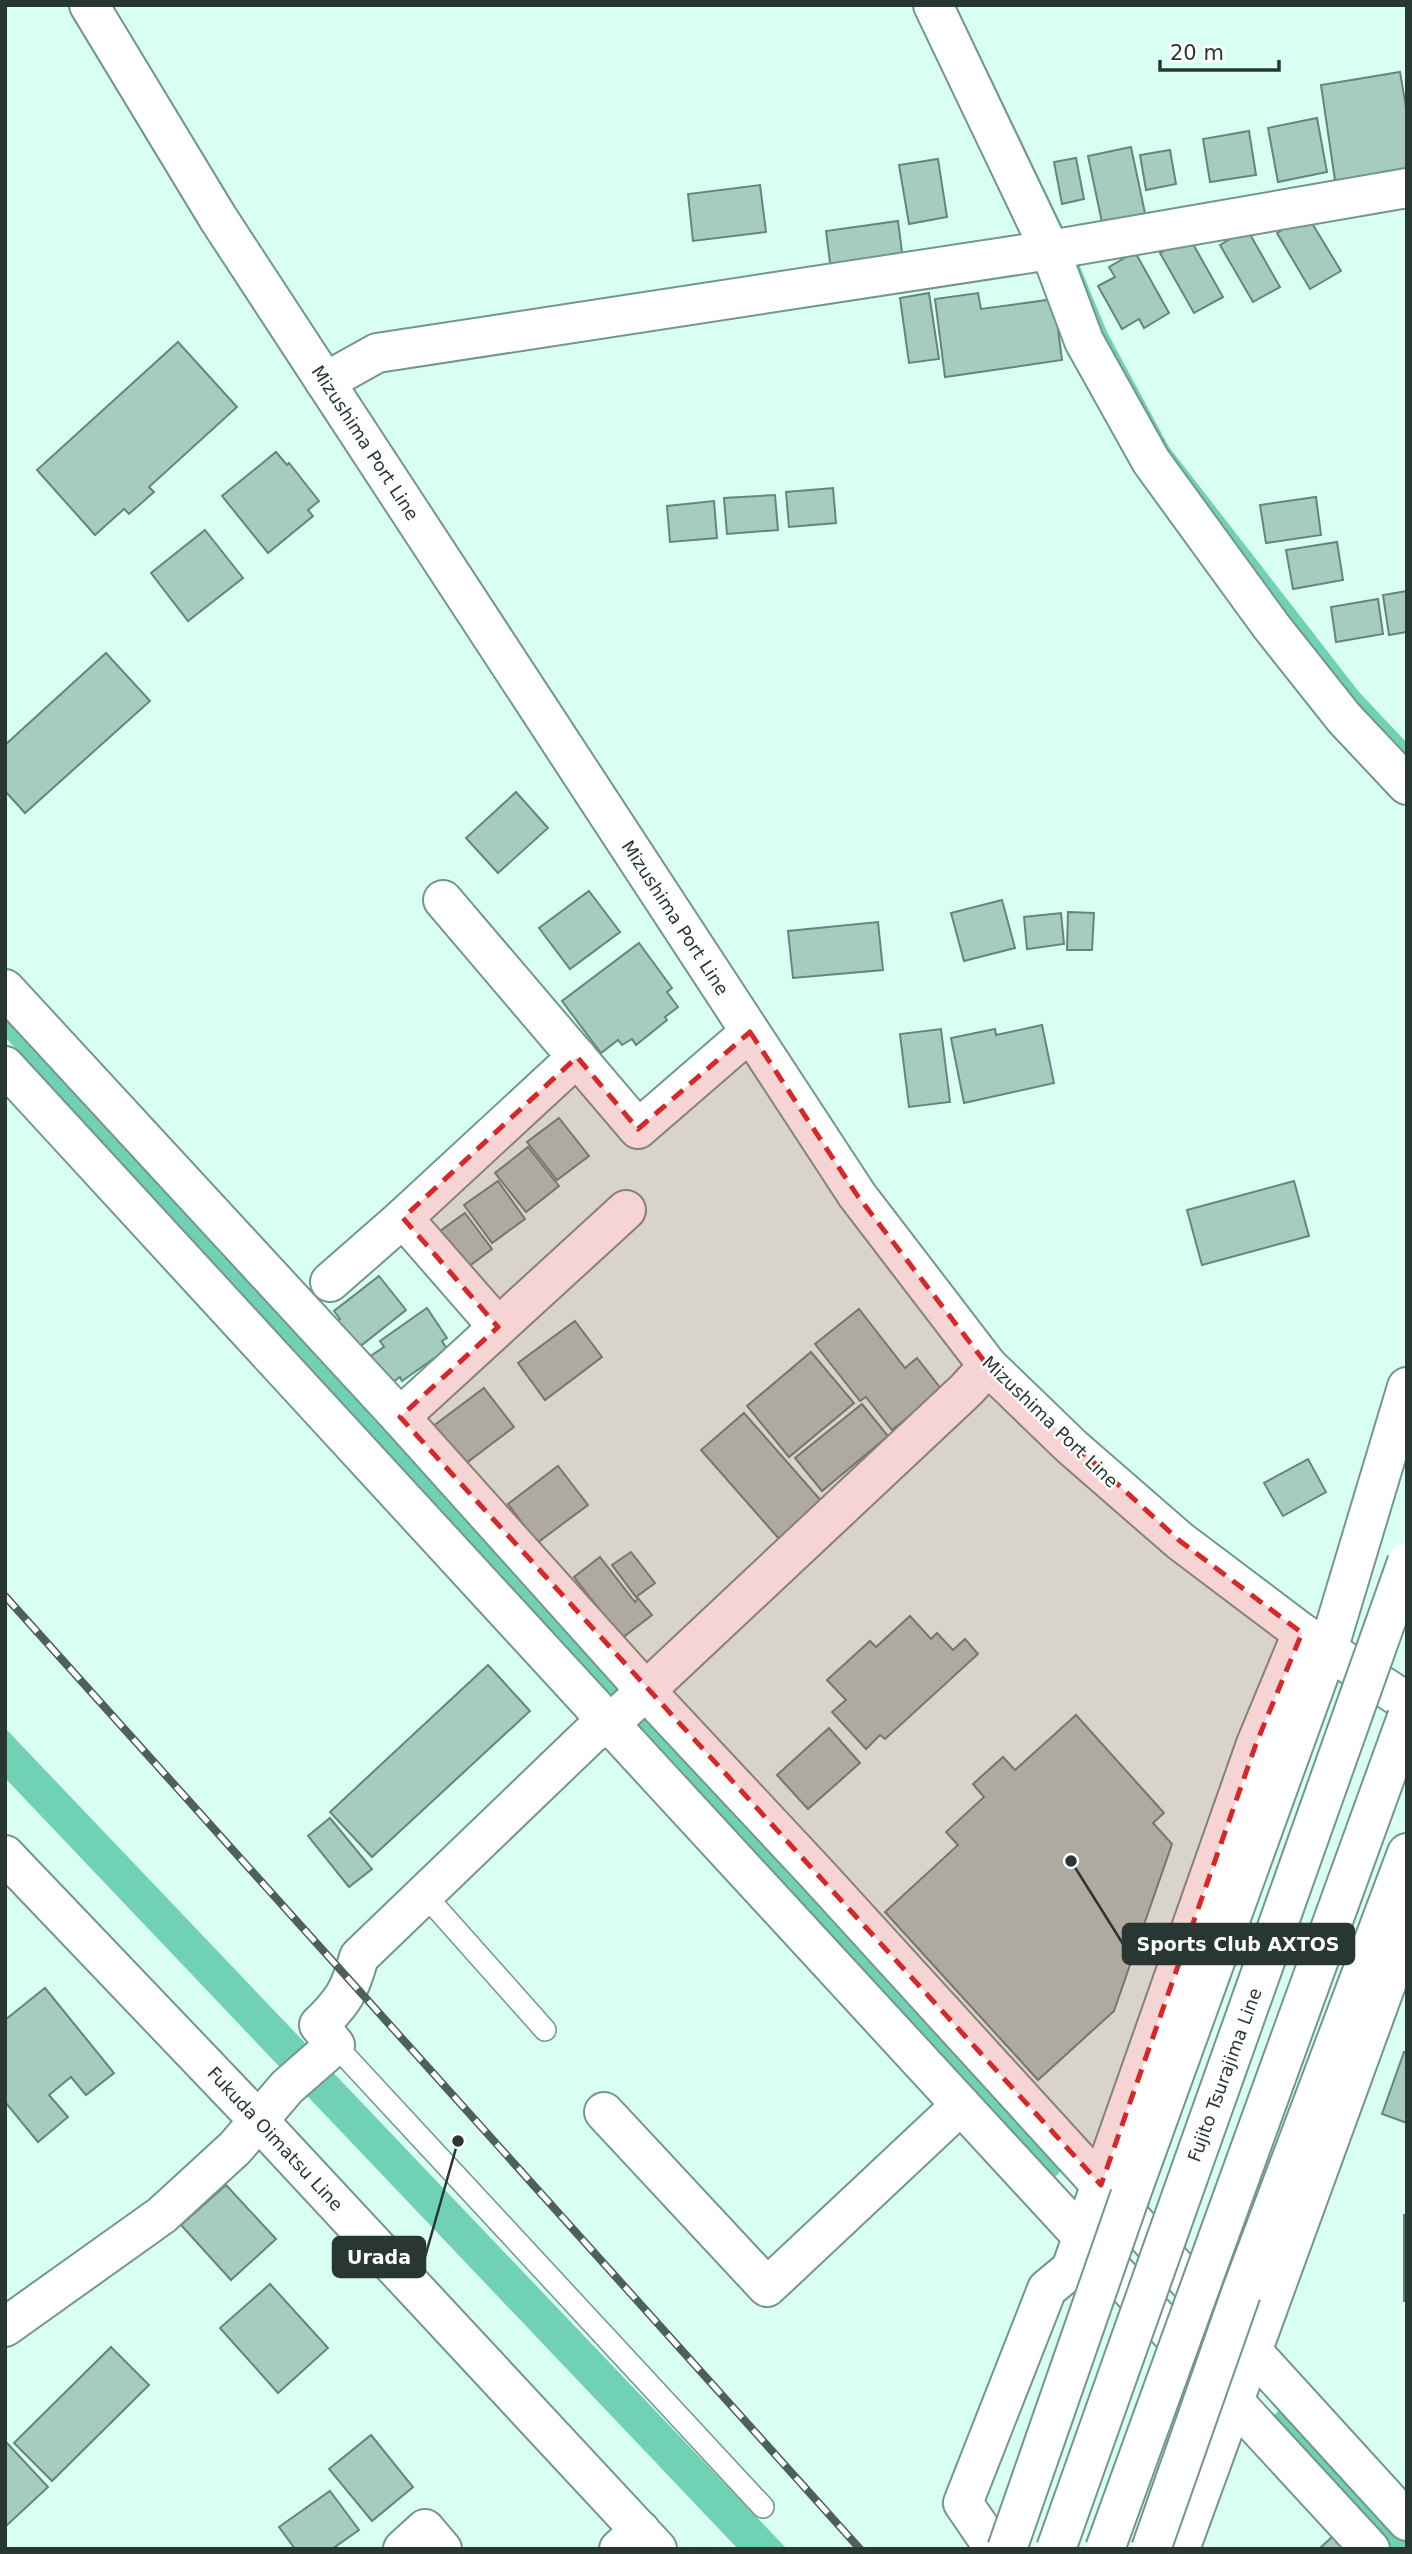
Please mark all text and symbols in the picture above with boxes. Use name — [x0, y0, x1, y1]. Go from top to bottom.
scale bar — [1160, 28, 1279, 72]
text: 20 m — [1170, 41, 1224, 65]
street label: Mizushima Port Line — [307, 361, 423, 524]
street label: Mizushima Port Line — [617, 836, 733, 999]
street label: Mizushima Port Line — [978, 1351, 1123, 1492]
callout: Sports Club AXTOS — [1123, 1924, 1354, 1964]
text: Sports Club AXTOS — [1136, 1933, 1340, 1955]
street label: Fujito Tsurajima Line — [1183, 1985, 1266, 2165]
street label: Fukuda Oimatsu Line — [203, 2062, 348, 2215]
callout: Urada — [333, 2237, 425, 2277]
text: Urada — [347, 2246, 411, 2268]

